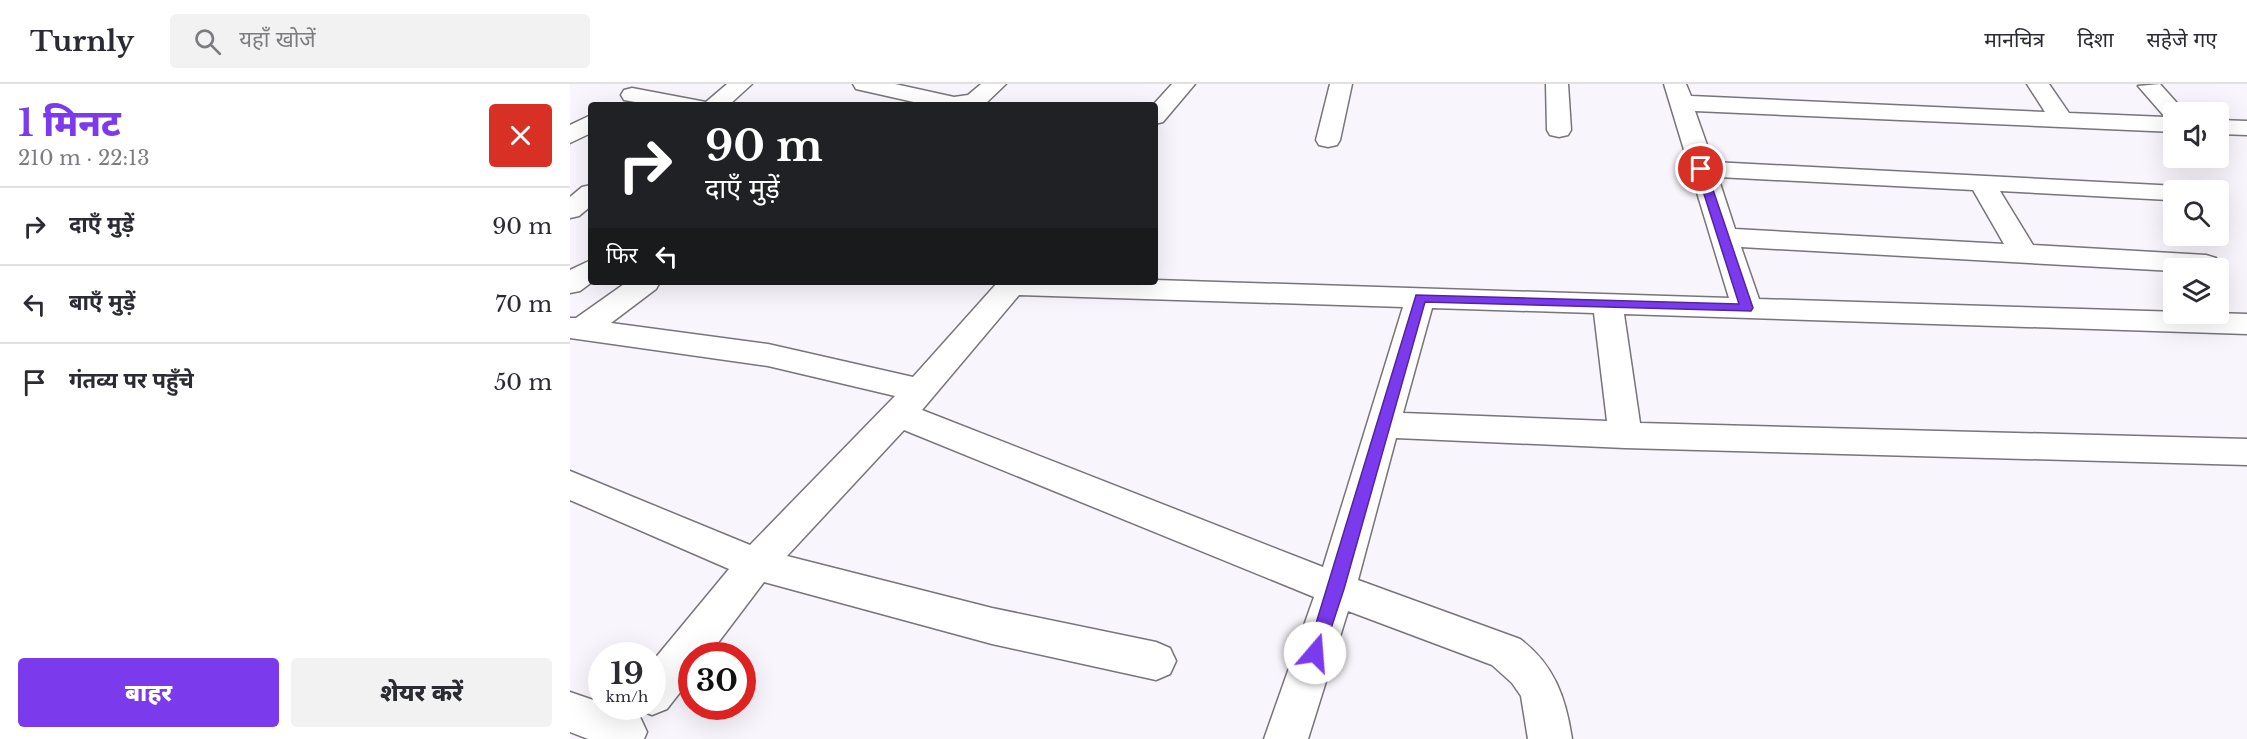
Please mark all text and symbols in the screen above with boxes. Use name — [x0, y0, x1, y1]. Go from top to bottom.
search box — [170, 14, 590, 68]
text: Turnly — [30, 24, 134, 59]
icon: search — [191, 25, 224, 58]
text: यहाँ खोजें — [239, 26, 316, 53]
text: मानचित्र — [1984, 27, 2044, 53]
text: दिशा — [2077, 27, 2114, 53]
text: सहेजे गए — [2147, 27, 2217, 53]
text: 1 मिनट — [18, 101, 121, 146]
map controls — [2163, 102, 2229, 324]
button: sound — [2163, 102, 2229, 168]
button: close — [489, 104, 552, 167]
text: 90 m — [705, 120, 823, 172]
icon: right — [606, 126, 684, 204]
pin — [1675, 143, 1726, 194]
text: 210 m · 22:13 — [18, 146, 149, 170]
icon: arrive — [1684, 152, 1717, 185]
text: दाएँ मुड़ें — [705, 172, 780, 205]
button: search — [2163, 180, 2229, 246]
icon: right — [18, 210, 51, 243]
text: दाएँ मुड़ें — [69, 211, 134, 238]
text: 90 m — [492, 213, 552, 240]
icon: left — [650, 240, 683, 273]
text: फिर — [606, 242, 638, 269]
button: layers — [2163, 258, 2229, 324]
icon: left — [18, 288, 51, 321]
text: बाएँ मुड़ें — [69, 289, 135, 316]
text: 70 m — [495, 291, 552, 318]
icon: arrive — [18, 366, 51, 399]
text: गंतव्य पर पहुँचे — [69, 367, 194, 394]
text: 50 m — [494, 369, 552, 396]
position arrow — [1283, 621, 1347, 685]
speed limit sign: 30 — [678, 642, 756, 720]
text: 19 — [610, 655, 644, 692]
button: बाहर — [18, 658, 279, 727]
button: शेयर करें — [291, 658, 552, 727]
text: km/h — [606, 687, 648, 706]

